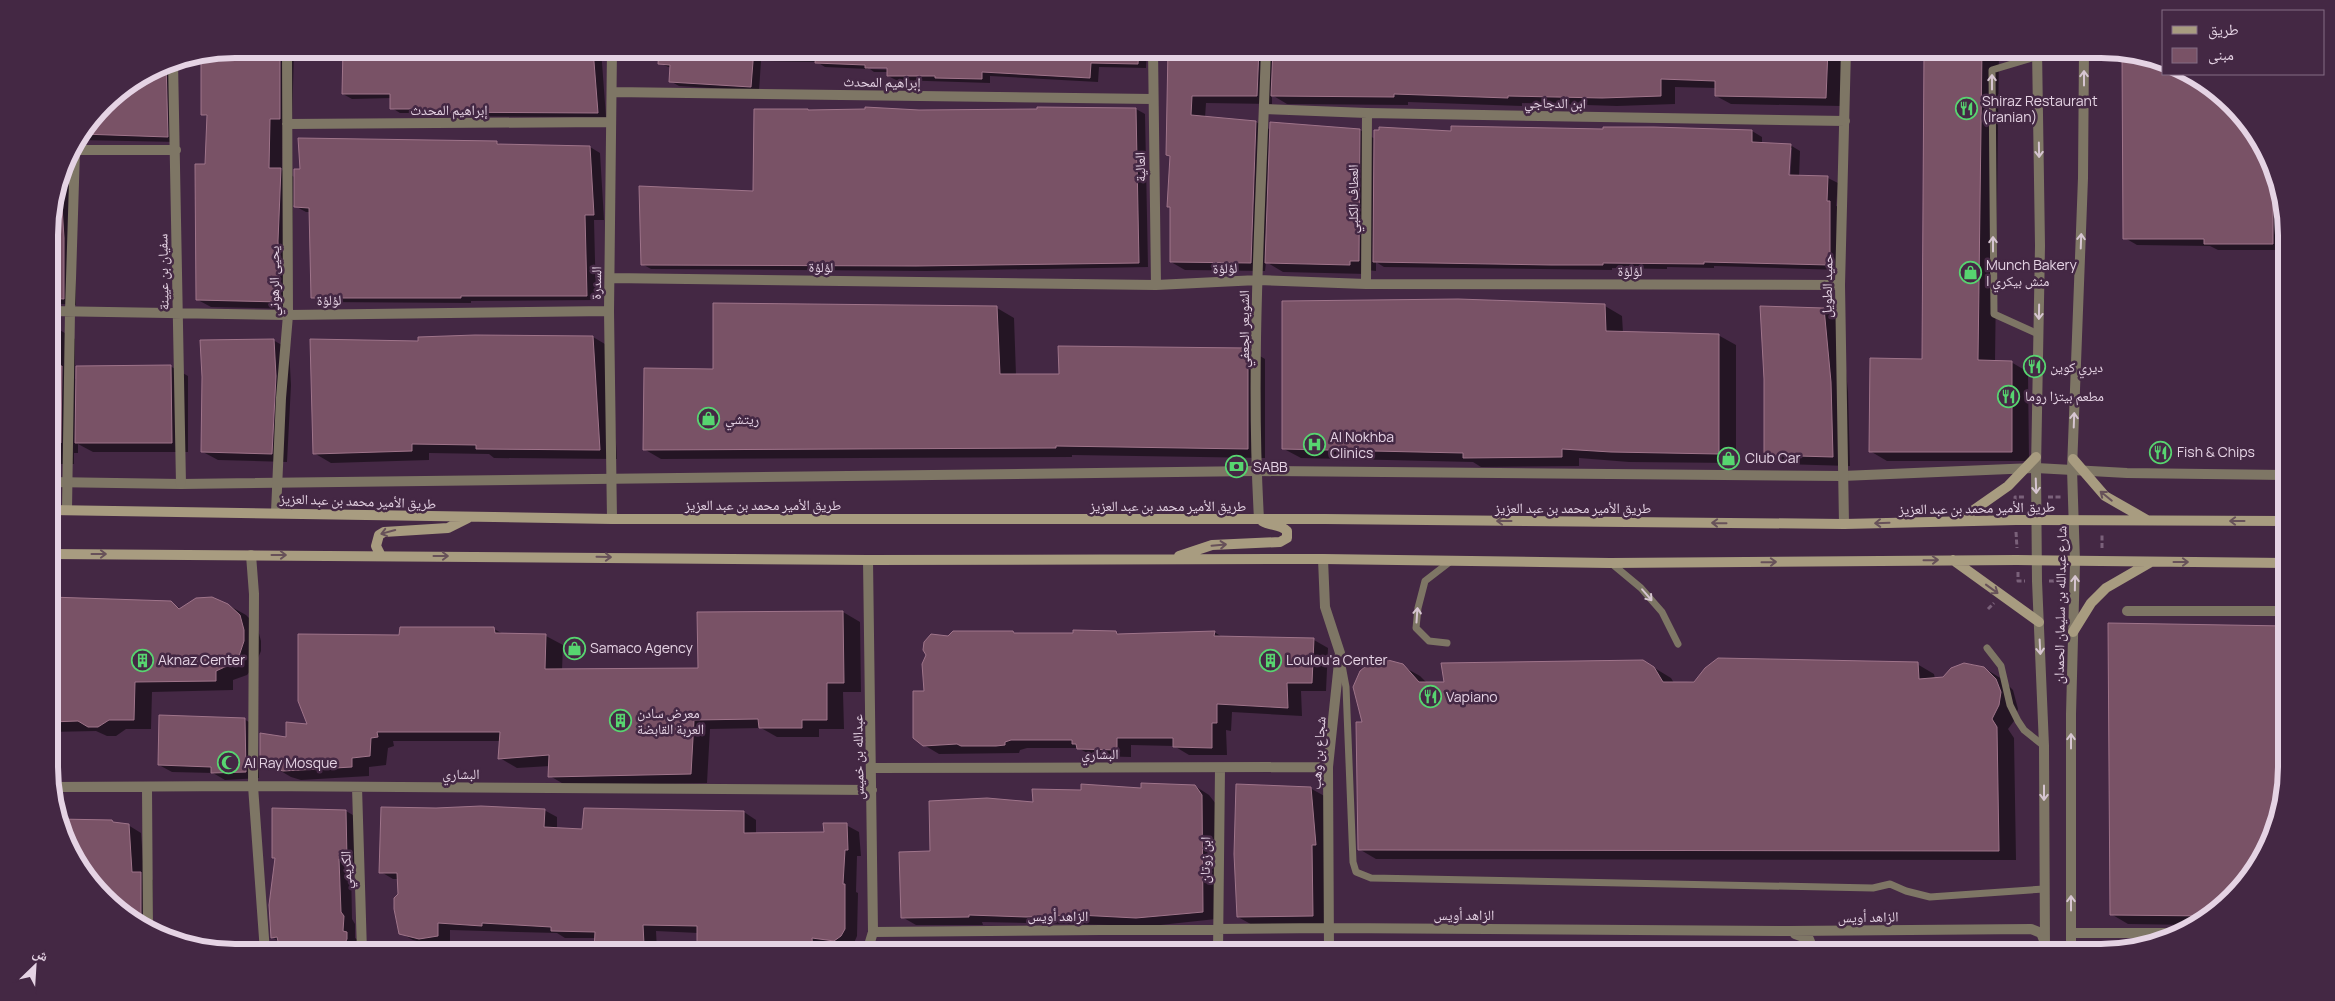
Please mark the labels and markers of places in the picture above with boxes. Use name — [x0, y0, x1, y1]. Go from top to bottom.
place label: Shiraz Restaurant (Iranian) — [1982, 91, 2098, 126]
restaurant icon: Shiraz Restaurant (Iranian) — [1954, 97, 1978, 121]
place label: Munch Bakery | منش بيكري — [1986, 255, 2078, 293]
shop icon: Munch Bakery | منش بيكري — [1958, 261, 1982, 285]
restaurant icon: ديري كوين — [2022, 355, 2046, 379]
place label: ديري كوين — [2050, 357, 2103, 379]
restaurant icon: مطعم بيتزا روما — [1997, 384, 2021, 408]
place label: مطعم بيتزا روما — [2025, 386, 2104, 406]
shop icon: ريتشي — [697, 407, 721, 431]
place label: ريتشي — [725, 409, 759, 431]
place label: Al Nokhba Clinics — [1330, 427, 1394, 462]
hospital icon: Al Nokhba Clinics — [1302, 433, 1326, 457]
restaurant icon: Fish & Chips — [2149, 440, 2173, 464]
place label: Fish & Chips — [2177, 442, 2255, 461]
shop icon: Club Car — [1717, 446, 1741, 470]
place label: Club Car — [1745, 448, 1801, 467]
bank icon: SABB — [1225, 455, 1249, 479]
place label: SABB — [1253, 457, 1288, 476]
shop icon: Samaco Agency — [562, 636, 586, 660]
place label: Samaco Agency — [590, 638, 694, 657]
building icon: Aknaz Center — [130, 648, 154, 672]
building icon: Loulou'a Center — [1258, 648, 1282, 672]
place label: Aknaz Center — [158, 650, 245, 669]
place label: Loulou'a Center — [1286, 650, 1388, 669]
restaurant icon: Vapiano — [1418, 685, 1442, 709]
place label: Vapiano — [1446, 687, 1497, 706]
place label: معرض سادن العربة القابضة — [637, 703, 704, 738]
building icon: معرض سادن العربة القابضة — [609, 709, 633, 733]
mosque icon: Al Ray Mosque — [216, 751, 240, 775]
place label: Al Ray Mosque — [244, 753, 337, 772]

